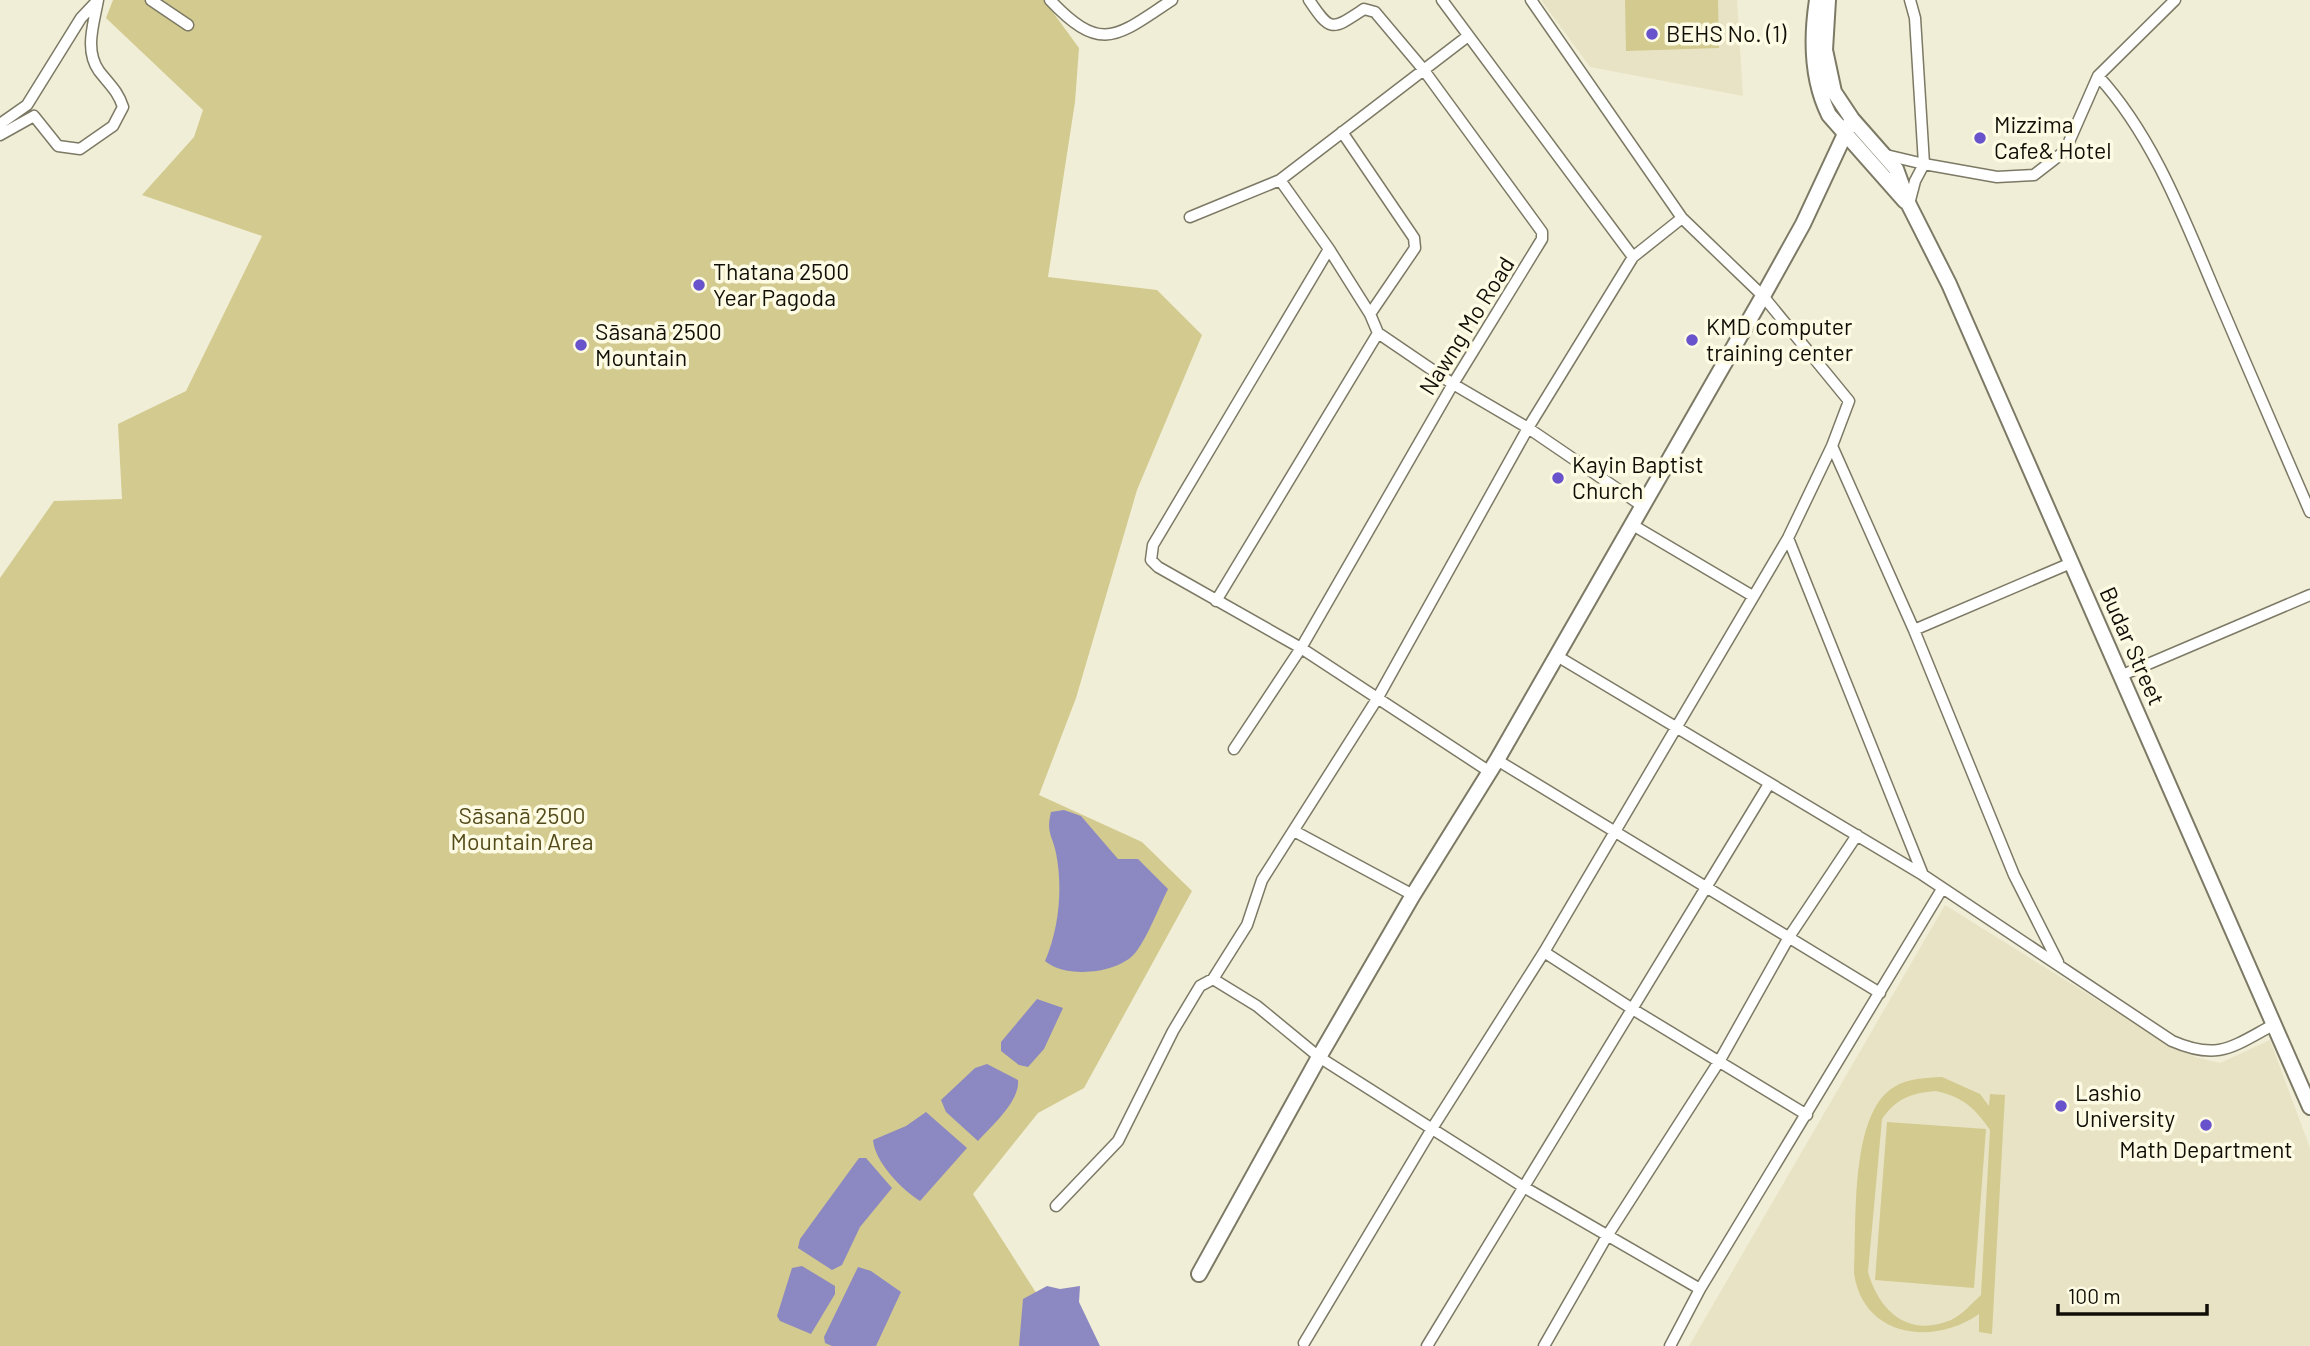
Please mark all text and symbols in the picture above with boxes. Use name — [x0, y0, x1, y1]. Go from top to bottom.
place label: BEHS No. (1) — [1666, 19, 1787, 47]
marker: BEHS No. (1) — [1644, 26, 1660, 42]
place label: Mizzima Cafe& Hotel — [1994, 110, 2112, 164]
marker: Mizzima Cafe& Hotel — [1972, 130, 1988, 146]
street label: Nawng Mo Road — [1413, 251, 1520, 400]
place label: Thatana 2500 Year Pagoda — [713, 257, 849, 311]
marker: Thatana 2500 Year Pagoda — [691, 277, 707, 293]
place label: KMD computer training center — [1706, 312, 1854, 366]
place label: Sāsanā 2500 Mountain — [595, 317, 722, 371]
marker: KMD computer training center — [1684, 332, 1700, 348]
marker: Sāsanā 2500 Mountain — [573, 337, 589, 353]
place label: Kayin Baptist Church — [1572, 450, 1704, 504]
marker: Kayin Baptist Church — [1550, 470, 1566, 486]
street label: Budar Street — [2094, 582, 2171, 709]
park label: Sāsanā 2500 Mountain Area — [451, 801, 593, 855]
place label: Lashio University — [2075, 1078, 2176, 1132]
marker: Lashio University — [2053, 1098, 2069, 1114]
marker: Math Department — [2198, 1117, 2214, 1133]
place label: Math Department — [2119, 1135, 2293, 1163]
scale bar — [2058, 1272, 2207, 1316]
text: 100 m — [2068, 1283, 2121, 1308]

